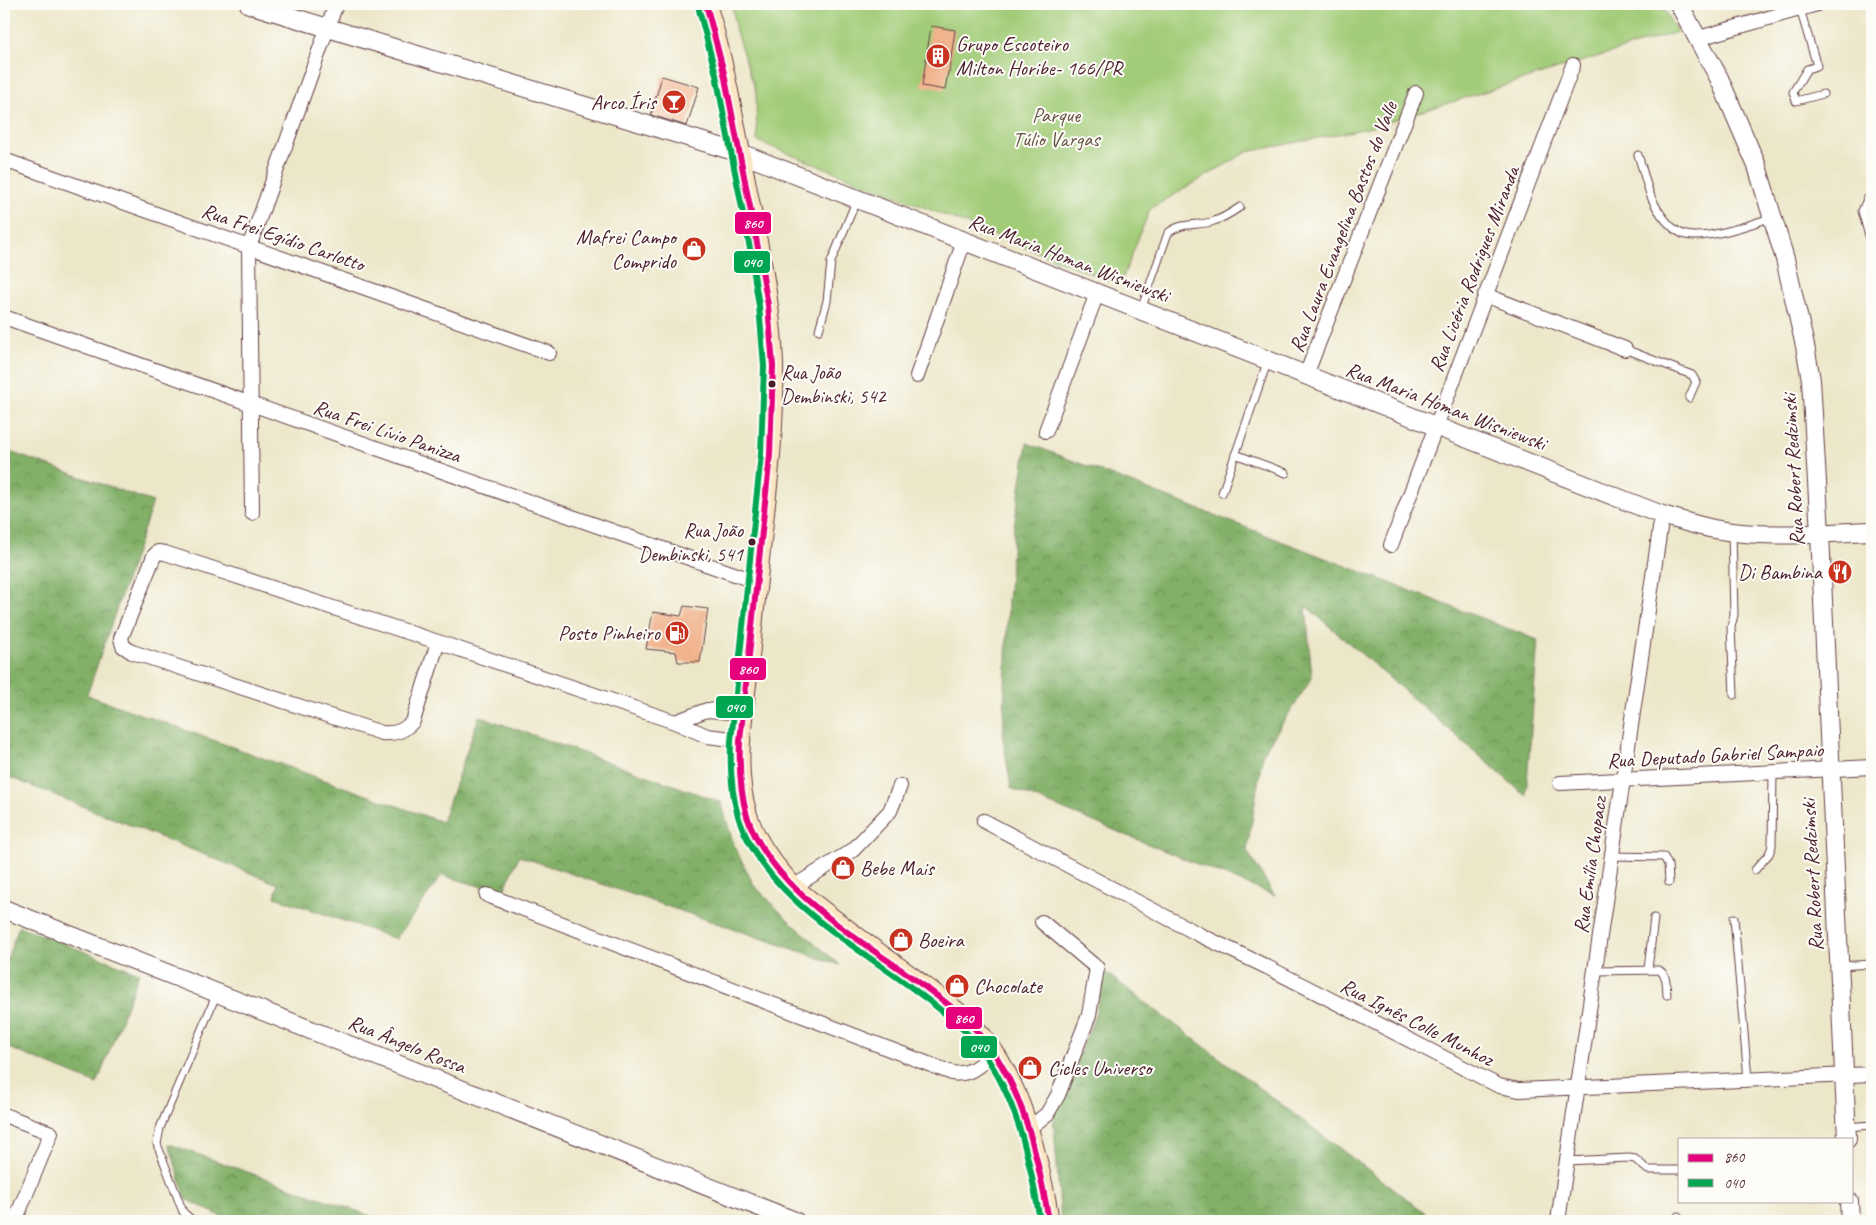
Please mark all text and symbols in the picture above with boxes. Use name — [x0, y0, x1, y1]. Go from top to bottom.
place label: Grupo Escoteiro Milton Horibe- 166/PR — [956, 31, 1124, 81]
building icon: Grupo Escoteiro Milton Horibe- 166/PR — [925, 43, 951, 69]
place label: Arco Íris — [591, 89, 658, 115]
bar icon: Arco Íris — [661, 89, 687, 115]
street label: Rua Laura Evangelina Bastos do Valle — [1283, 97, 1403, 356]
park label: Parque Túlio Vargas — [1013, 102, 1101, 152]
street label: Rua Licéria Rodrigues Miranda — [1423, 160, 1526, 376]
street label: Rua Frei Egídio Carlotto — [198, 197, 370, 278]
street label: Rua Maria Homan Wisniewski — [965, 208, 1176, 309]
line badge: 860 — [734, 211, 772, 235]
text: 860 — [743, 215, 764, 232]
place label: Mafrei Campo Comprido — [576, 224, 679, 274]
shop icon: Mafrei Campo Comprido — [681, 236, 707, 262]
line badge: 040 — [733, 250, 771, 274]
text: 040 — [743, 254, 763, 271]
street label: Rua Maria Homan Wisniewski — [1342, 356, 1553, 457]
place label: Rua João Dembinski, 542 — [781, 360, 888, 409]
marker: Rua João Dembinski, 542 — [767, 379, 777, 389]
street label: Rua Robert Redzimski — [1776, 390, 1810, 547]
street label: Rua Frei Lívio Panizza — [310, 394, 465, 469]
place label: Rua João Dembinski, 541 — [638, 518, 744, 567]
marker: Rua João Dembinski, 541 — [747, 537, 757, 547]
place label: Di Bambina — [1738, 559, 1824, 585]
restaurant icon: Di Bambina — [1827, 559, 1853, 585]
place label: Posto Pinheiro — [558, 620, 662, 646]
fuel station icon: Posto Pinheiro — [664, 620, 690, 646]
line badge: 860 — [729, 657, 767, 681]
text: 860 — [738, 661, 759, 678]
line badge: 040 — [715, 695, 754, 719]
text: 040 — [726, 699, 746, 716]
street label: Rua Deputado Gabriel Sampaio — [1606, 736, 1825, 774]
street label: Rua Emília Chopacz — [1568, 793, 1613, 935]
street label: Rua Robert Redzimski — [1795, 795, 1829, 952]
shop icon: Bebe Mais — [830, 855, 856, 881]
place label: Bebe Mais — [860, 855, 935, 881]
shop icon: Boeira — [888, 927, 914, 953]
place label: Boeira — [918, 927, 966, 953]
street label: Rua Ignês Colle Munhoz — [1336, 972, 1499, 1072]
shop icon: Chocolate — [944, 973, 970, 999]
place label: Chocolate — [974, 973, 1044, 999]
line badge: 860 — [945, 1006, 983, 1030]
street label: Rua Ângelo Rossa — [345, 1009, 471, 1080]
text: 860 — [954, 1010, 975, 1027]
line badge: 040 — [960, 1035, 998, 1059]
text: 040 — [970, 1039, 990, 1056]
shop icon: Cicles Universo — [1017, 1055, 1043, 1081]
place label: Cicles Universo — [1048, 1055, 1154, 1081]
legend — [1678, 1138, 1854, 1202]
text: 860 — [1724, 1148, 1746, 1167]
text: 040 — [1724, 1174, 1746, 1193]

